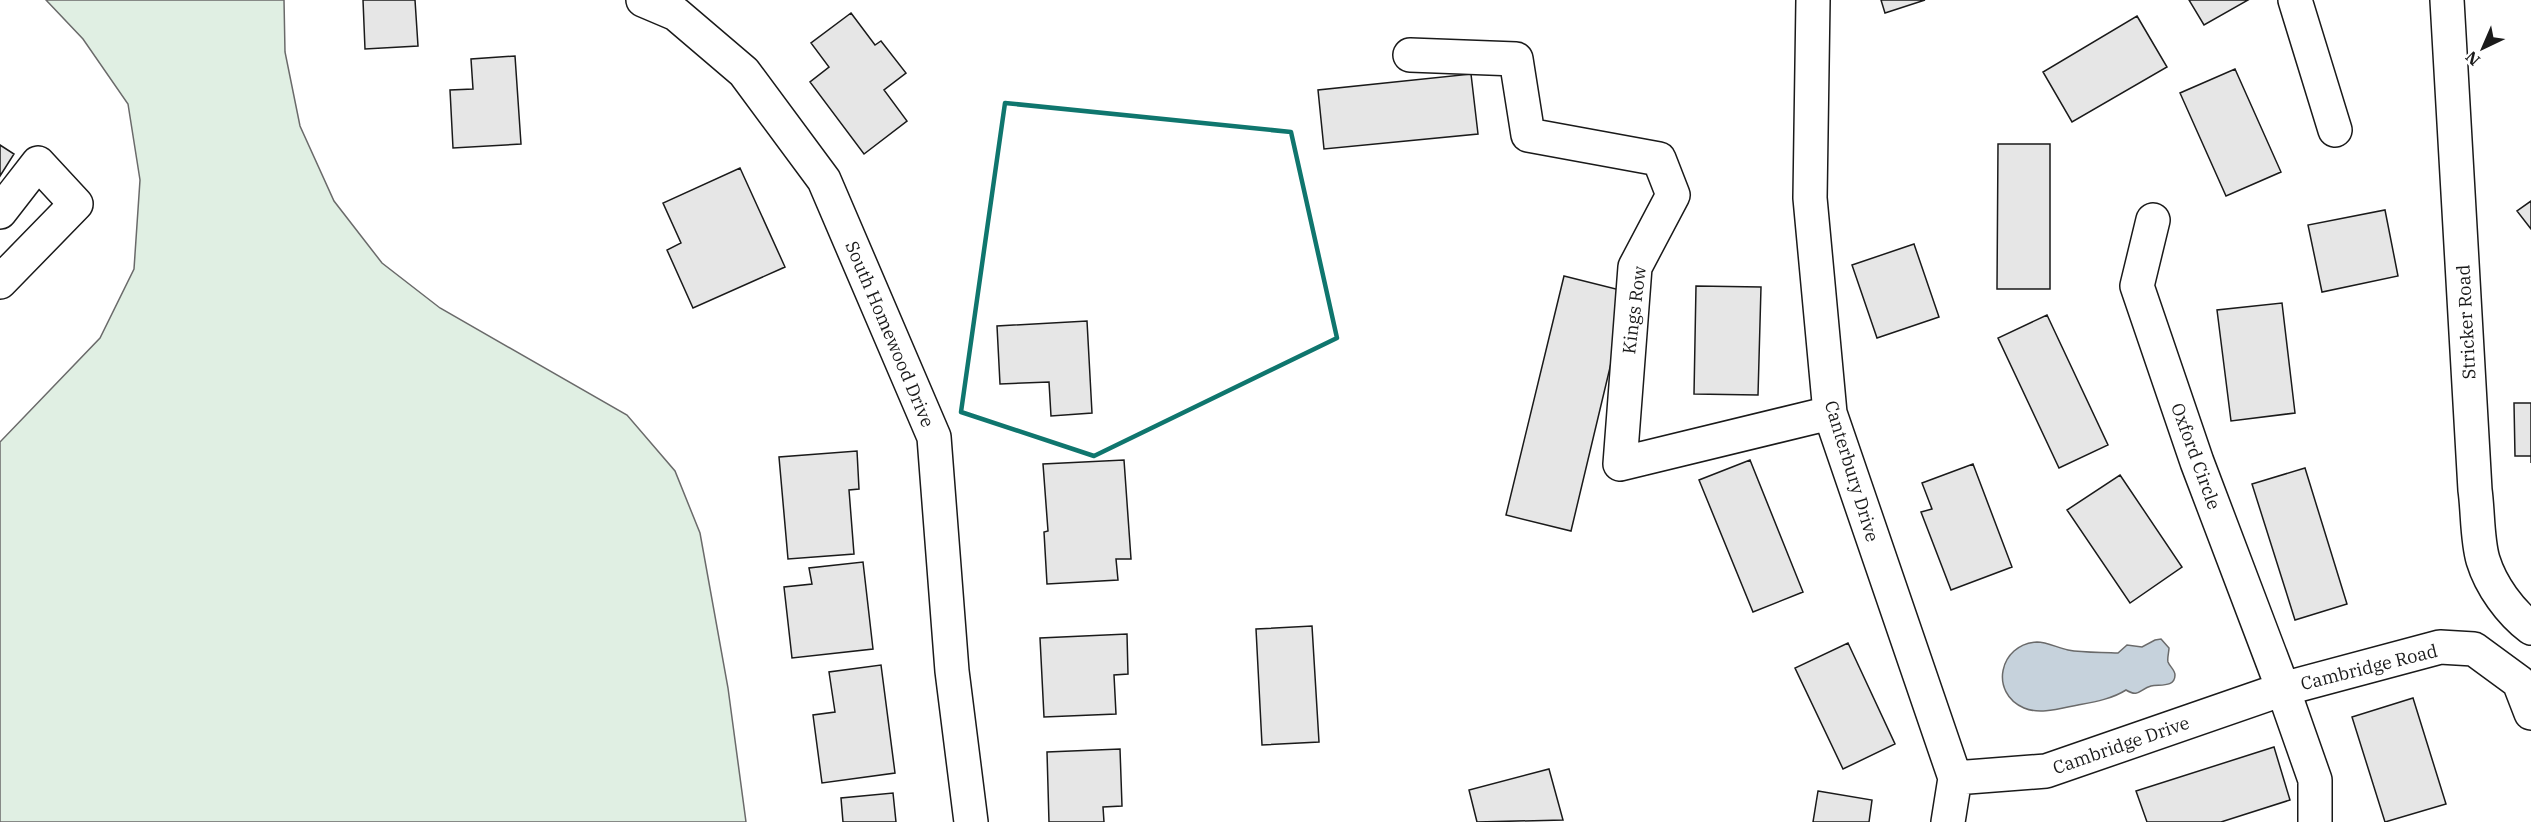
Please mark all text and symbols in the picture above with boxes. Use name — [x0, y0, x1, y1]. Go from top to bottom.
north arrow — [2453, 18, 2513, 78]
text: N — [2461, 47, 2484, 70]
street label: South Homewood Drive — [840, 238, 940, 430]
street label: Stricker Road — [2452, 264, 2480, 380]
street label: Kings Row — [1617, 265, 1651, 355]
street label: Canterbury Drive — [1820, 398, 1884, 544]
street label: Oxford Circle — [2166, 399, 2226, 513]
street label: Cambridge Road — [2298, 639, 2440, 695]
street label: Cambridge Drive — [2050, 711, 2192, 779]

